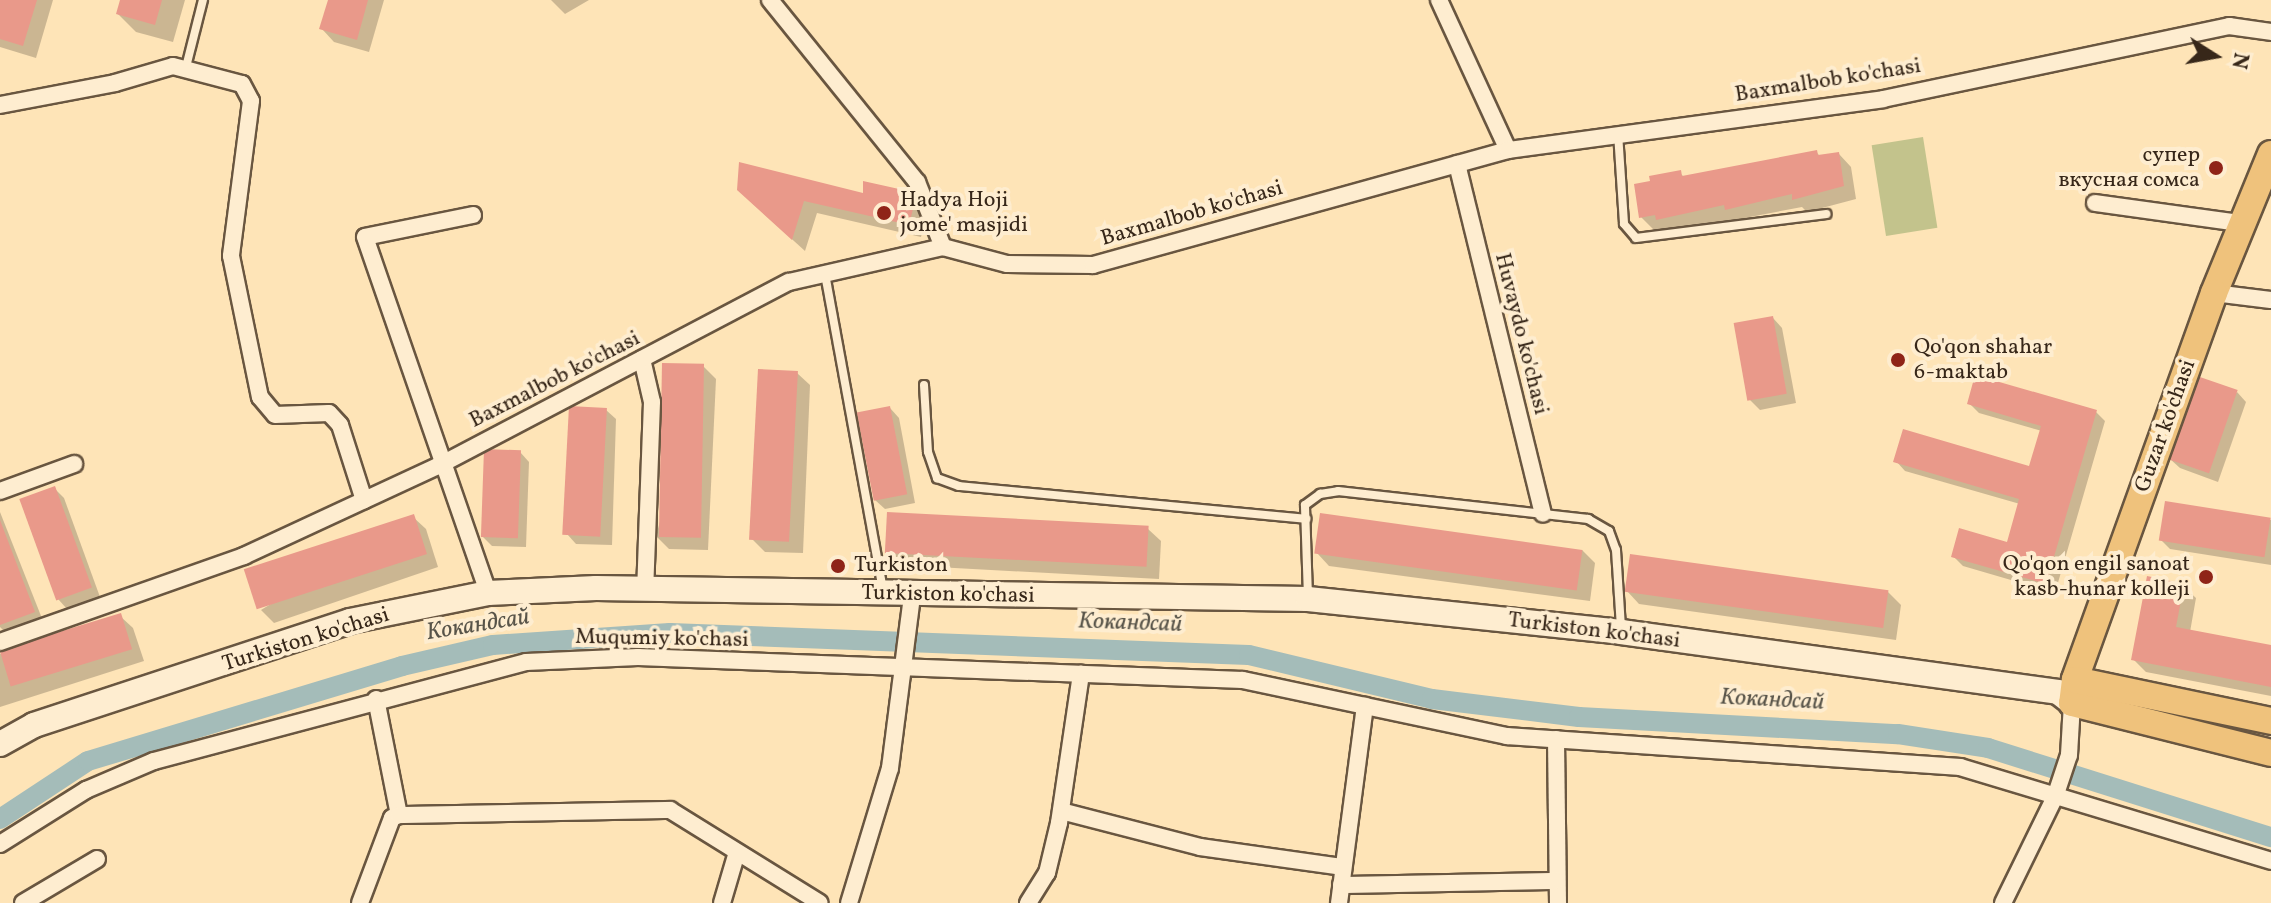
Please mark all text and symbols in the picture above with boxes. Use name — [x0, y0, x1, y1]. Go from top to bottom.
north arrow — [2175, 16, 2255, 96]
text: N — [2222, 50, 2256, 71]
street label: Baxmalbob ko'chasi — [1733, 53, 1923, 109]
place label: супер вкусная сомса — [2058, 142, 2200, 194]
marker: супер вкусная сомса — [2207, 159, 2225, 177]
street label: Baxmalbob ko'chasi — [1098, 175, 1286, 253]
place label: Hadya Hoji jome' masjidi — [900, 187, 1028, 238]
marker: Hadya Hoji jome' masjidi — [875, 204, 893, 222]
street label: Huvaydo ko'chasi — [1488, 250, 1554, 418]
street label: Baxmalbob ko'chasi — [465, 326, 645, 434]
place label: Qo'qon shahar 6-maktab — [1914, 334, 2052, 386]
marker: Qo'qon shahar 6-maktab — [1889, 351, 1907, 369]
street label: Guzar ko'chasi — [2130, 356, 2202, 496]
place label: Qo'qon engil sanoat kasb-hunar kolleji — [2003, 551, 2190, 602]
place label: Turkiston — [854, 553, 948, 579]
marker: Turkiston — [829, 557, 847, 575]
marker: Qo'qon engil sanoat kasb-hunar kolleji — [2197, 568, 2215, 586]
street label: Turkiston ko'chasi — [861, 580, 1035, 610]
street label: Turkiston ko'chasi — [219, 602, 393, 678]
water label: Кокандсай — [424, 604, 532, 648]
street label: Turkiston ko'chasi — [1506, 607, 1682, 655]
water label: Кокандсай — [1077, 608, 1183, 640]
street label: Muqumiy ko'chasi — [575, 624, 749, 654]
water label: Кокандсай — [1719, 684, 1825, 718]

